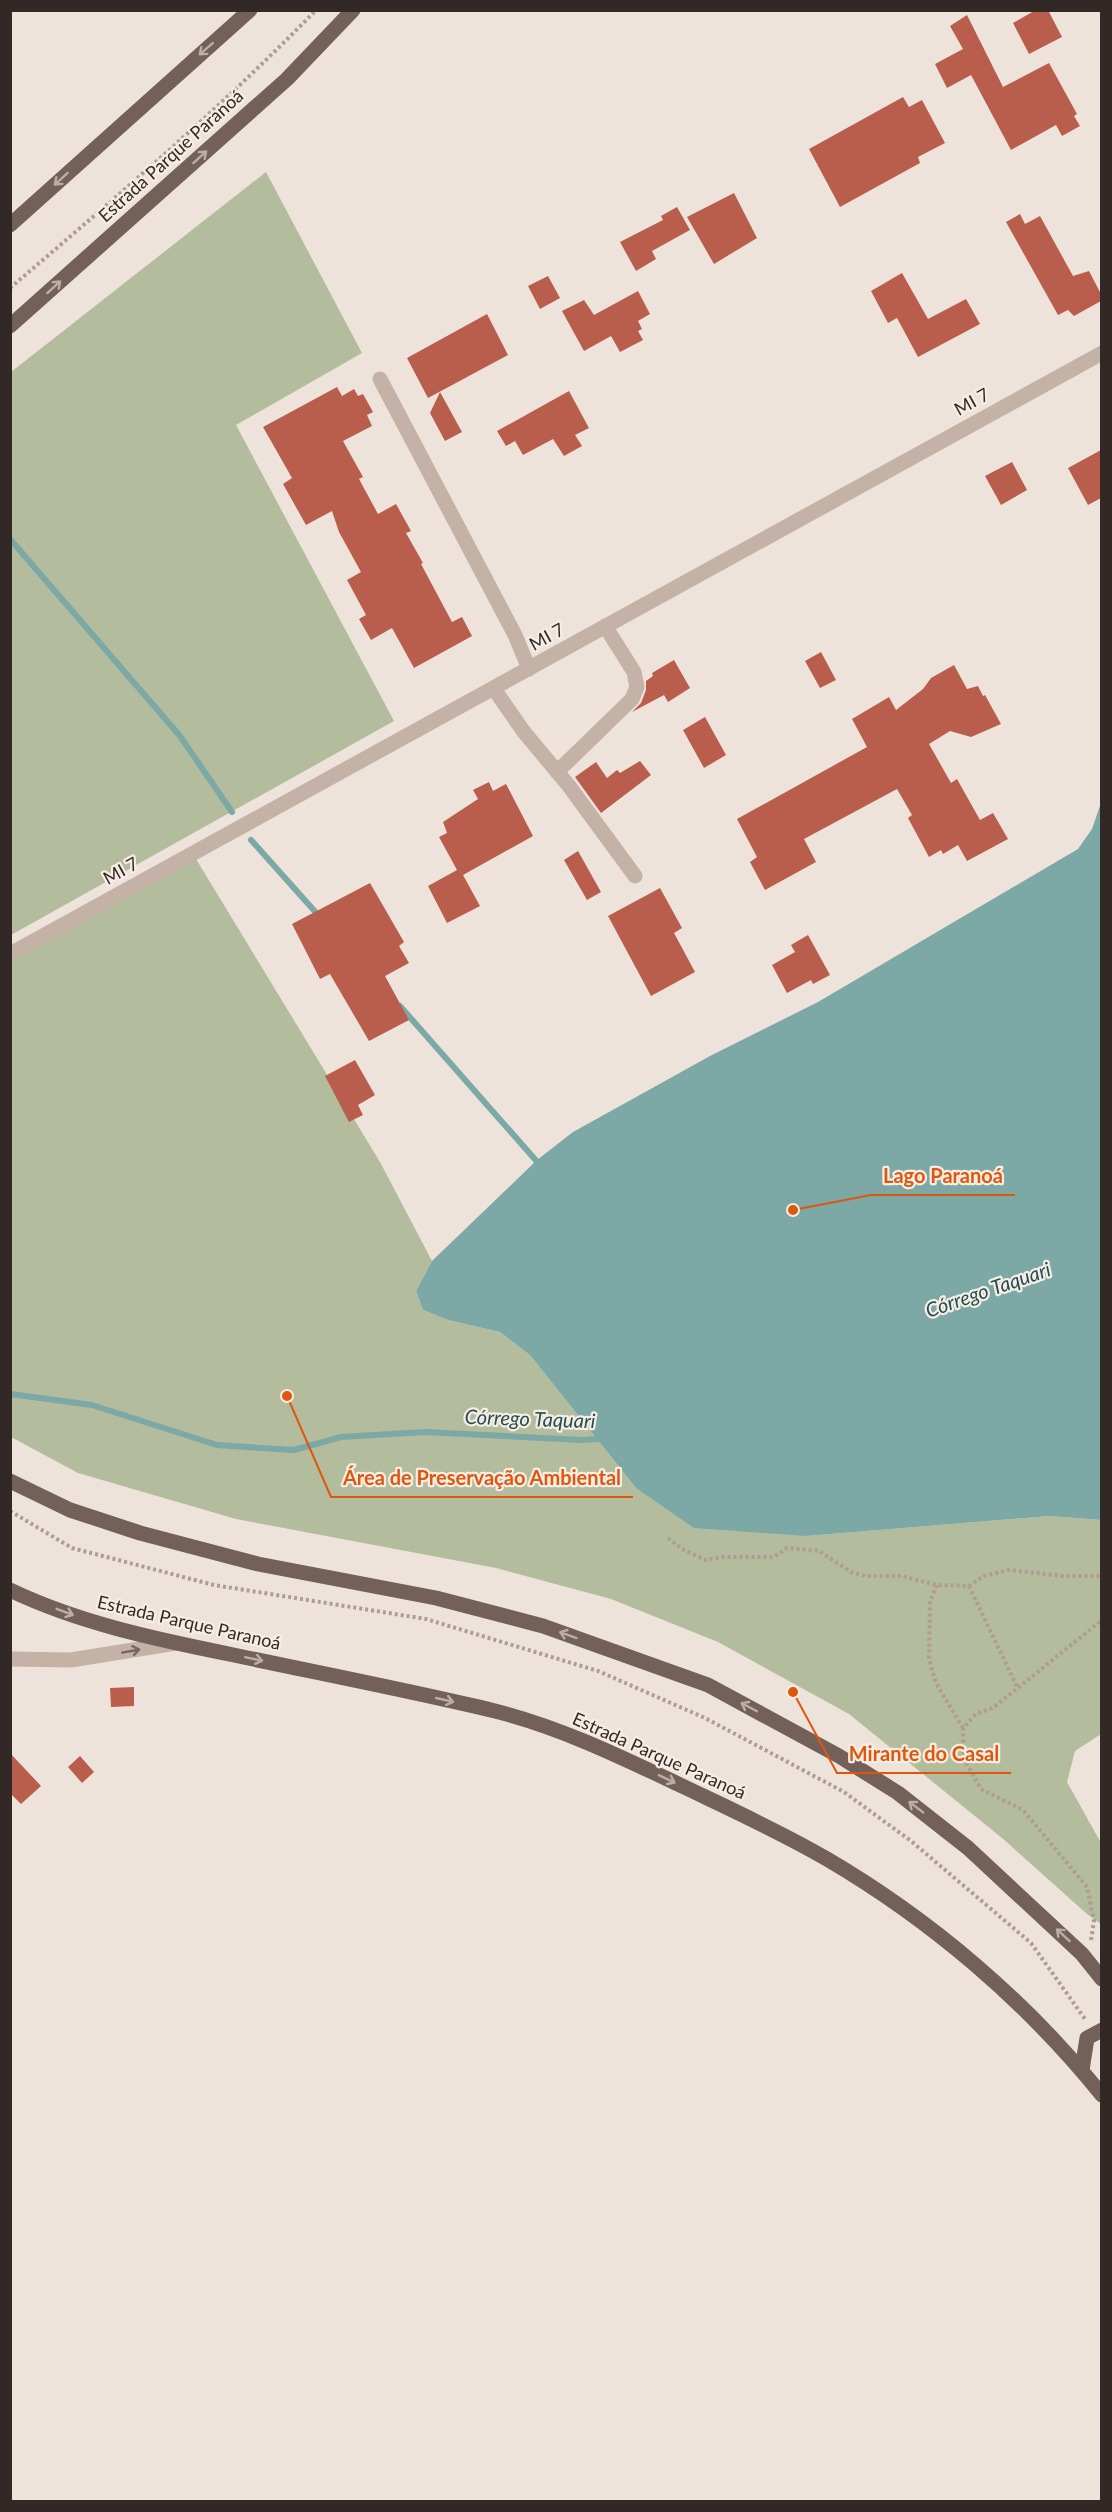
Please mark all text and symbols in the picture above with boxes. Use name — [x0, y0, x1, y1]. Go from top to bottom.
one-way arrow — [199, 42, 214, 56]
street label: Estrada Parque Paranoá — [93, 84, 247, 226]
one-way arrow — [192, 150, 207, 164]
one-way arrow — [54, 172, 69, 186]
one-way arrow — [46, 280, 61, 294]
street label: MI 7 — [950, 383, 993, 420]
street label: MI 7 — [525, 618, 568, 655]
street label: MI 7 — [99, 852, 142, 889]
callout: Lago Paranoá — [871, 1157, 1015, 1195]
text: Lago Paranoá — [883, 1163, 1003, 1187]
water label: Córrego Taquari — [922, 1256, 1054, 1322]
water label: Córrego Taquari — [464, 1404, 596, 1432]
callout: Área de Preservação Ambiental — [331, 1459, 633, 1497]
text: Área de Preservação Ambiental — [342, 1465, 621, 1489]
street label: Estrada Parque Paranoá — [95, 1590, 283, 1654]
one-way arrow — [55, 1607, 74, 1618]
one-way arrow — [559, 1629, 578, 1640]
one-way arrow — [121, 1645, 141, 1656]
one-way arrow — [244, 1654, 263, 1666]
one-way arrow — [434, 1695, 454, 1706]
one-way arrow — [741, 1701, 758, 1713]
street label: Estrada Parque Paranoá — [569, 1707, 749, 1803]
callout: Mirante do Casal — [837, 1735, 1011, 1773]
text: Mirante do Casal — [849, 1741, 999, 1765]
one-way arrow — [658, 1774, 676, 1786]
one-way arrow — [908, 1801, 924, 1814]
one-way arrow — [1055, 1928, 1070, 1942]

